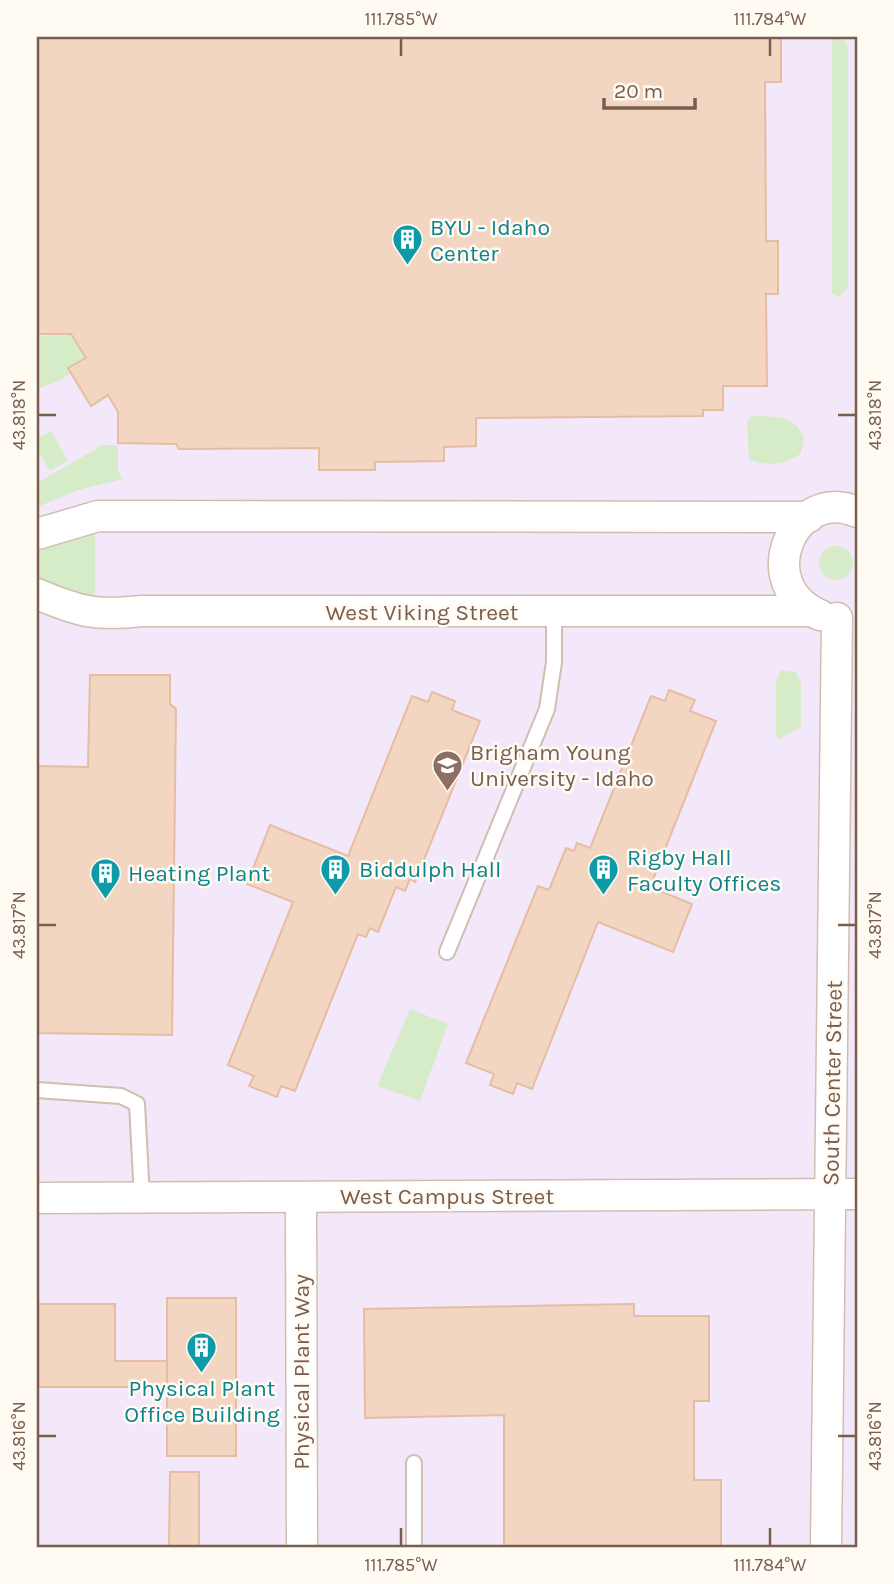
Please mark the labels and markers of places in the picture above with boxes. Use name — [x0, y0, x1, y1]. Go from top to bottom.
place label: BYU - Idaho Center — [430, 214, 550, 267]
building icon: BYU - Idaho Center — [390, 223, 424, 267]
place label: Brigham Young University - Idaho — [470, 739, 654, 792]
school or university icon: Brigham Young University - Idaho — [430, 748, 464, 792]
place label: Rigby Hall Faculty Offices — [627, 844, 781, 897]
building icon: Biddulph Hall — [319, 852, 353, 896]
building icon: Rigby Hall Faculty Offices — [587, 853, 621, 897]
building icon: Heating Plant — [88, 856, 122, 900]
place label: Biddulph Hall — [359, 856, 501, 883]
place label: Heating Plant — [128, 860, 270, 887]
building icon: Physical Plant Office Building — [185, 1330, 219, 1374]
place label: Physical Plant Office Building — [124, 1375, 280, 1428]

